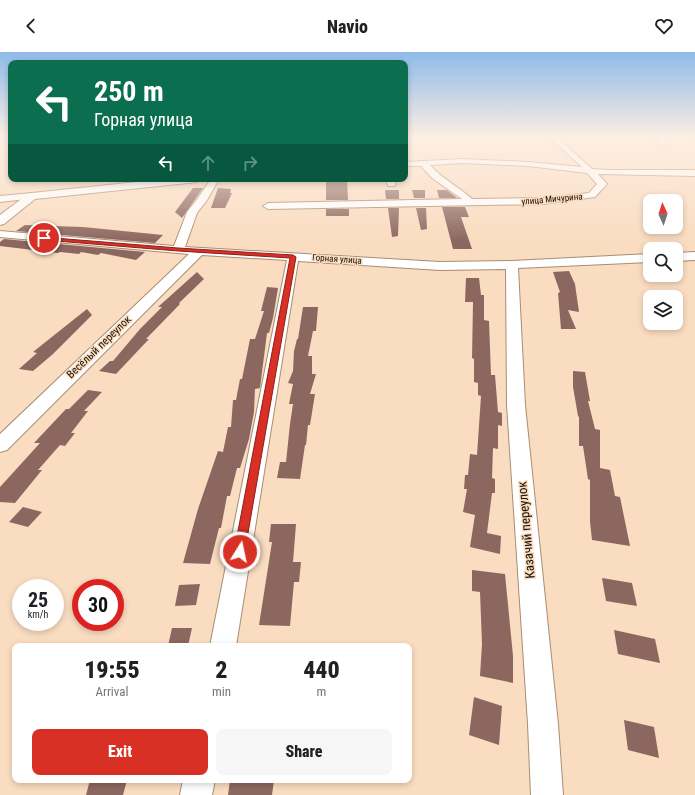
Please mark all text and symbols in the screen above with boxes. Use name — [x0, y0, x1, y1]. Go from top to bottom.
icon: back — [20, 15, 42, 37]
icon: heart — [653, 15, 675, 37]
text: Navio — [327, 16, 368, 37]
text: 250 m — [94, 75, 164, 108]
icon: left — [28, 76, 80, 128]
text: Горная улица — [94, 109, 193, 130]
icon: left — [155, 152, 177, 174]
icon: ahead — [197, 152, 219, 174]
icon: right — [239, 152, 261, 174]
street label: улица Мичурина — [521, 191, 583, 207]
north arrow — [643, 194, 683, 234]
map controls — [643, 194, 683, 330]
pin — [27, 221, 61, 255]
icon: arrive — [33, 227, 55, 249]
button: search — [643, 242, 683, 282]
street label: Горная улица — [312, 252, 362, 266]
button: layers — [643, 290, 683, 330]
street label: Весёлый переулок — [64, 312, 134, 381]
street label: Казачий переулок — [514, 480, 538, 579]
position arrow — [219, 531, 261, 573]
speed limit sign: 30 — [72, 579, 124, 631]
text: 25 — [28, 588, 48, 612]
text: km/h — [28, 609, 48, 620]
text: 19:55 — [84, 656, 140, 684]
text: 2 — [215, 656, 228, 684]
text: 440 — [303, 656, 340, 684]
text: Arrival — [95, 684, 129, 699]
text: min — [212, 684, 231, 699]
text: m — [317, 684, 326, 699]
button: Exit — [32, 729, 208, 775]
button: Share — [216, 729, 392, 775]

